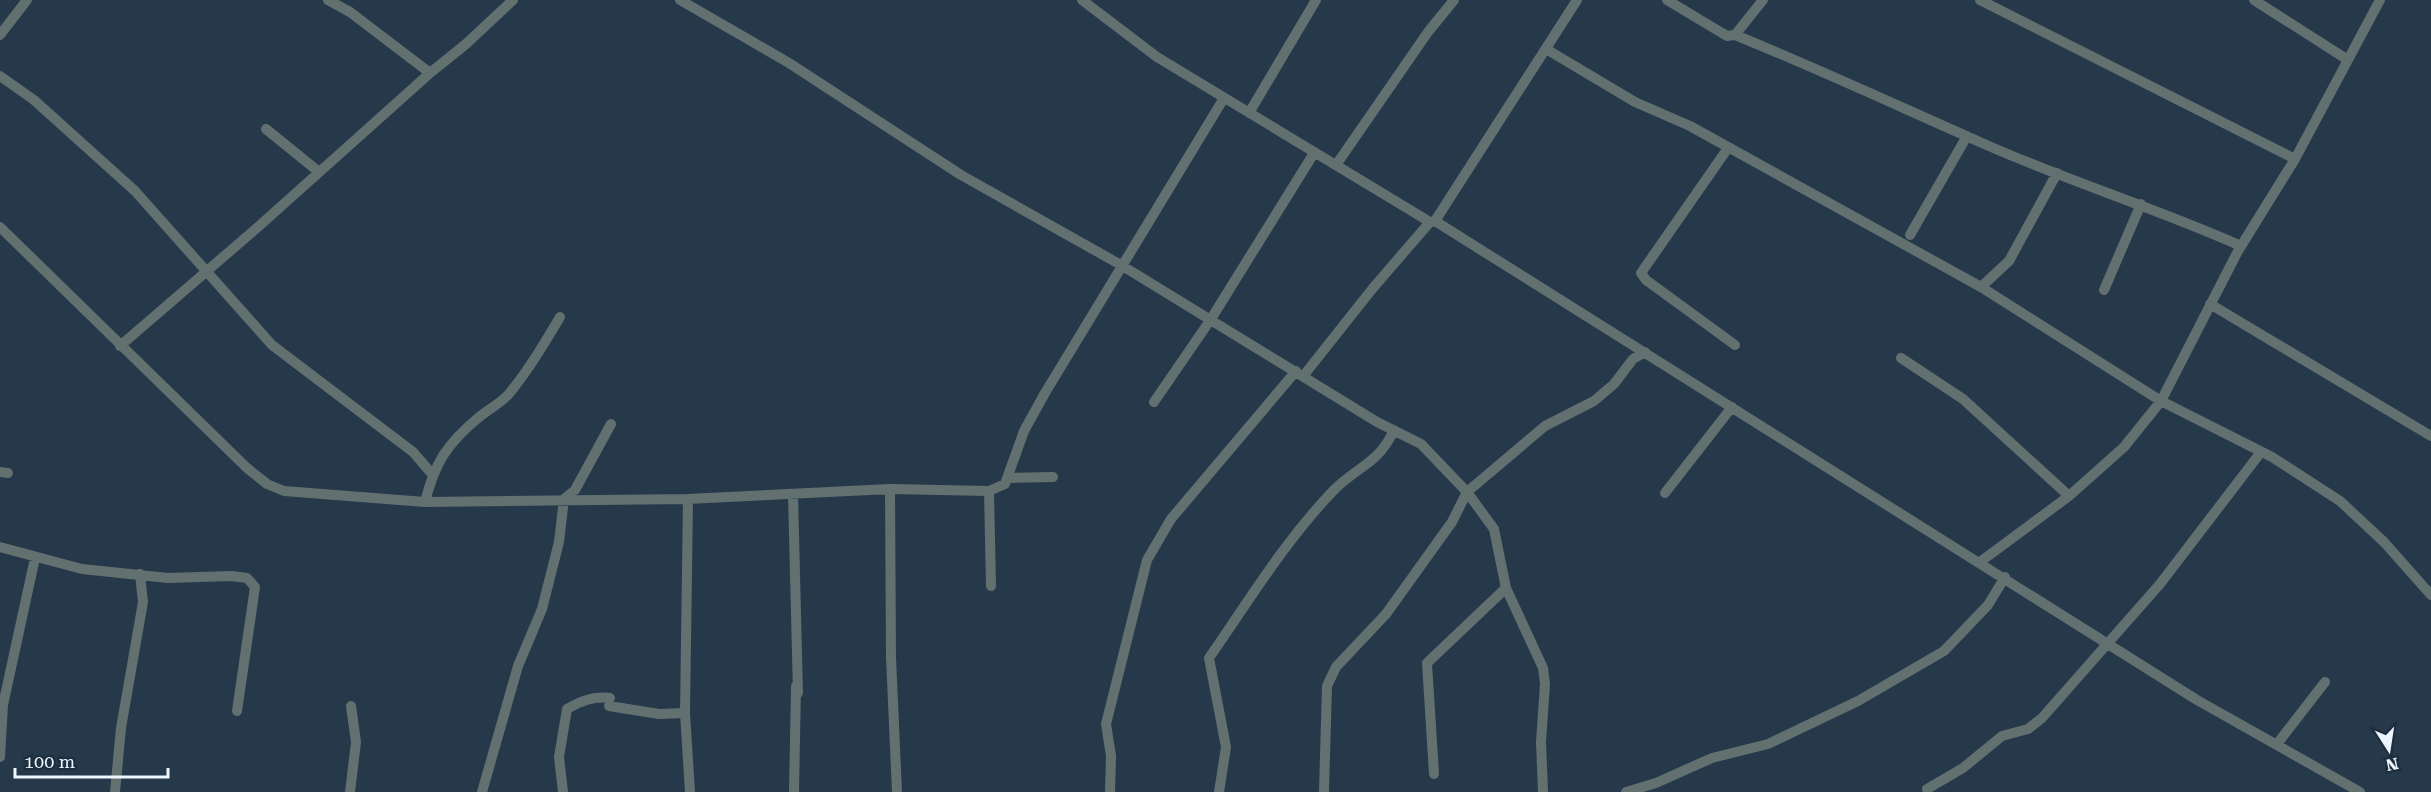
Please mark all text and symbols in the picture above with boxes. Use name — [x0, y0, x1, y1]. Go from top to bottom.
north arrow — [2359, 720, 2419, 780]
scale bar — [15, 741, 168, 779]
text: 100 m — [24, 751, 75, 772]
text: N — [2384, 754, 2400, 775]

